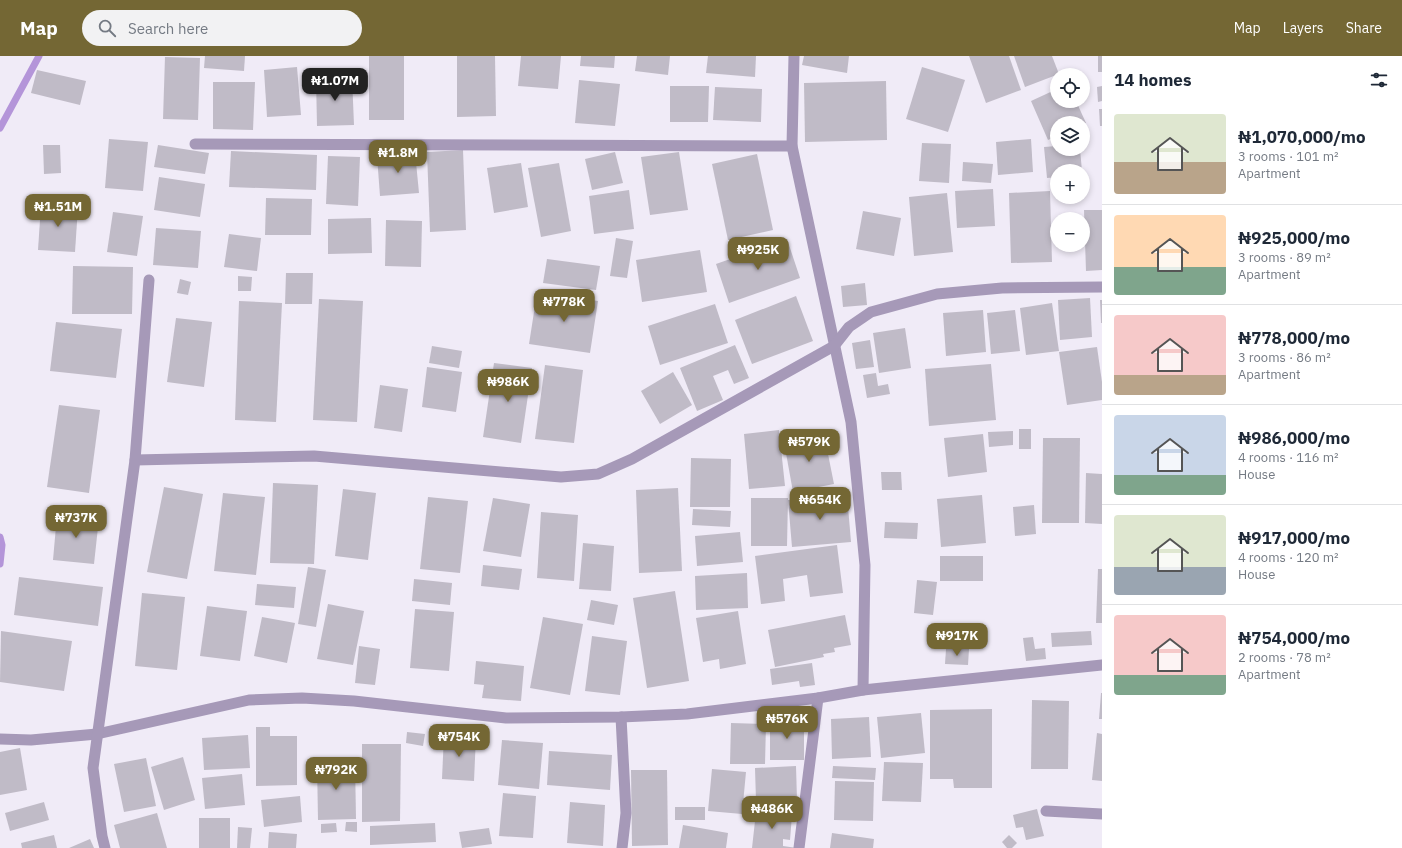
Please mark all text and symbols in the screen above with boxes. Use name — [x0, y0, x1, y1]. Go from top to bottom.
search box — [82, 10, 362, 46]
text: Map — [20, 16, 58, 40]
icon: search — [96, 17, 118, 39]
text: Search here — [128, 19, 208, 38]
text: Map — [1234, 19, 1261, 37]
text: Layers — [1283, 19, 1324, 37]
text: Share — [1346, 19, 1382, 37]
pin: ₦1.07M — [302, 68, 368, 102]
map controls — [1050, 68, 1090, 252]
button: locate — [1050, 68, 1090, 108]
text: 14 homes — [1114, 69, 1191, 91]
icon: filters — [1368, 69, 1390, 91]
text: ₦1.07M — [311, 72, 359, 89]
button: layers — [1050, 116, 1090, 156]
text: ₦1,070,000/mo — [1238, 126, 1366, 148]
icon: home — [1146, 130, 1194, 178]
pin: ₦1.8M — [370, 140, 426, 174]
text: ₦1.8M — [378, 144, 418, 161]
text: 3 rooms · 101 m² — [1238, 148, 1339, 165]
button: + — [1050, 164, 1090, 204]
text: Apartment — [1238, 165, 1301, 182]
pin: ₦1.51M — [25, 194, 91, 228]
text: ₦1.51M — [34, 198, 82, 215]
button: − — [1050, 212, 1090, 252]
text: ₦925,000/mo — [1238, 227, 1350, 249]
icon: home — [1146, 231, 1194, 279]
pin: ₦925K — [730, 237, 786, 271]
text: ₦925K — [737, 241, 779, 258]
text: 3 rooms · 89 m² — [1238, 249, 1331, 266]
text: Apartment — [1238, 266, 1301, 283]
pin: ₦778K — [536, 289, 592, 323]
text: ₦778K — [543, 293, 585, 310]
text: ₦778,000/mo — [1238, 327, 1350, 349]
icon: home — [1146, 331, 1194, 379]
text: 3 rooms · 86 m² — [1238, 349, 1331, 366]
text: Apartment — [1238, 366, 1301, 383]
pin: ₦986K — [480, 369, 536, 403]
text: ₦986K — [487, 373, 529, 390]
text: ₦986,000/mo — [1238, 427, 1350, 449]
pin: ₦579K — [781, 429, 837, 463]
icon: home — [1146, 431, 1194, 479]
text: ₦579K — [788, 433, 830, 450]
text: 4 rooms · 116 m² — [1238, 449, 1339, 466]
text: House — [1238, 466, 1275, 483]
pin: ₦654K — [792, 487, 848, 521]
text: ₦654K — [799, 491, 841, 508]
pin: ₦737K — [48, 505, 104, 539]
text: ₦737K — [55, 509, 97, 526]
text: ₦917,000/mo — [1238, 527, 1350, 549]
icon: home — [1146, 531, 1194, 579]
text: 4 rooms · 120 m² — [1238, 549, 1339, 566]
text: House — [1238, 566, 1275, 583]
pin: ₦917K — [929, 623, 985, 657]
text: ₦917K — [936, 627, 978, 644]
text: ₦754,000/mo — [1238, 627, 1350, 649]
icon: home — [1146, 631, 1194, 679]
text: 2 rooms · 78 m² — [1238, 649, 1331, 666]
text: Apartment — [1238, 666, 1301, 683]
pin: ₦576K — [759, 706, 815, 740]
text: ₦576K — [766, 710, 808, 727]
pin: ₦754K — [431, 724, 487, 758]
text: ₦754K — [438, 728, 480, 745]
pin: ₦792K — [308, 757, 364, 791]
text: ₦792K — [315, 761, 357, 778]
pin: ₦486K — [744, 796, 800, 830]
text: ₦486K — [751, 800, 793, 817]

